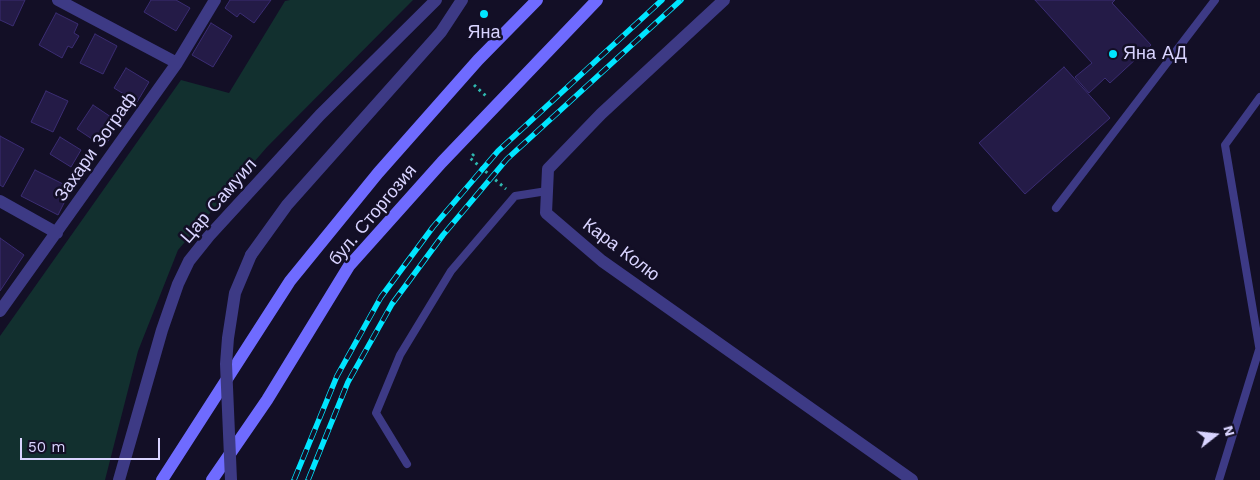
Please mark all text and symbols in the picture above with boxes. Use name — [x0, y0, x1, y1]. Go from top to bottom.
marker: Яна — [478, 8, 490, 20]
place label: Яна — [468, 22, 500, 44]
place label: Яна АД — [1123, 43, 1187, 65]
marker: Яна АД — [1107, 48, 1119, 60]
street label: Захари Зограф — [50, 88, 142, 206]
street label: Цар Самуил — [176, 154, 262, 248]
street label: бул. Сторгозия — [325, 160, 421, 270]
street label: Кара Колю — [578, 214, 664, 286]
north arrow — [1190, 410, 1240, 460]
text: N — [1220, 424, 1239, 438]
scale bar — [22, 428, 162, 460]
text: 50 m — [28, 438, 65, 456]

